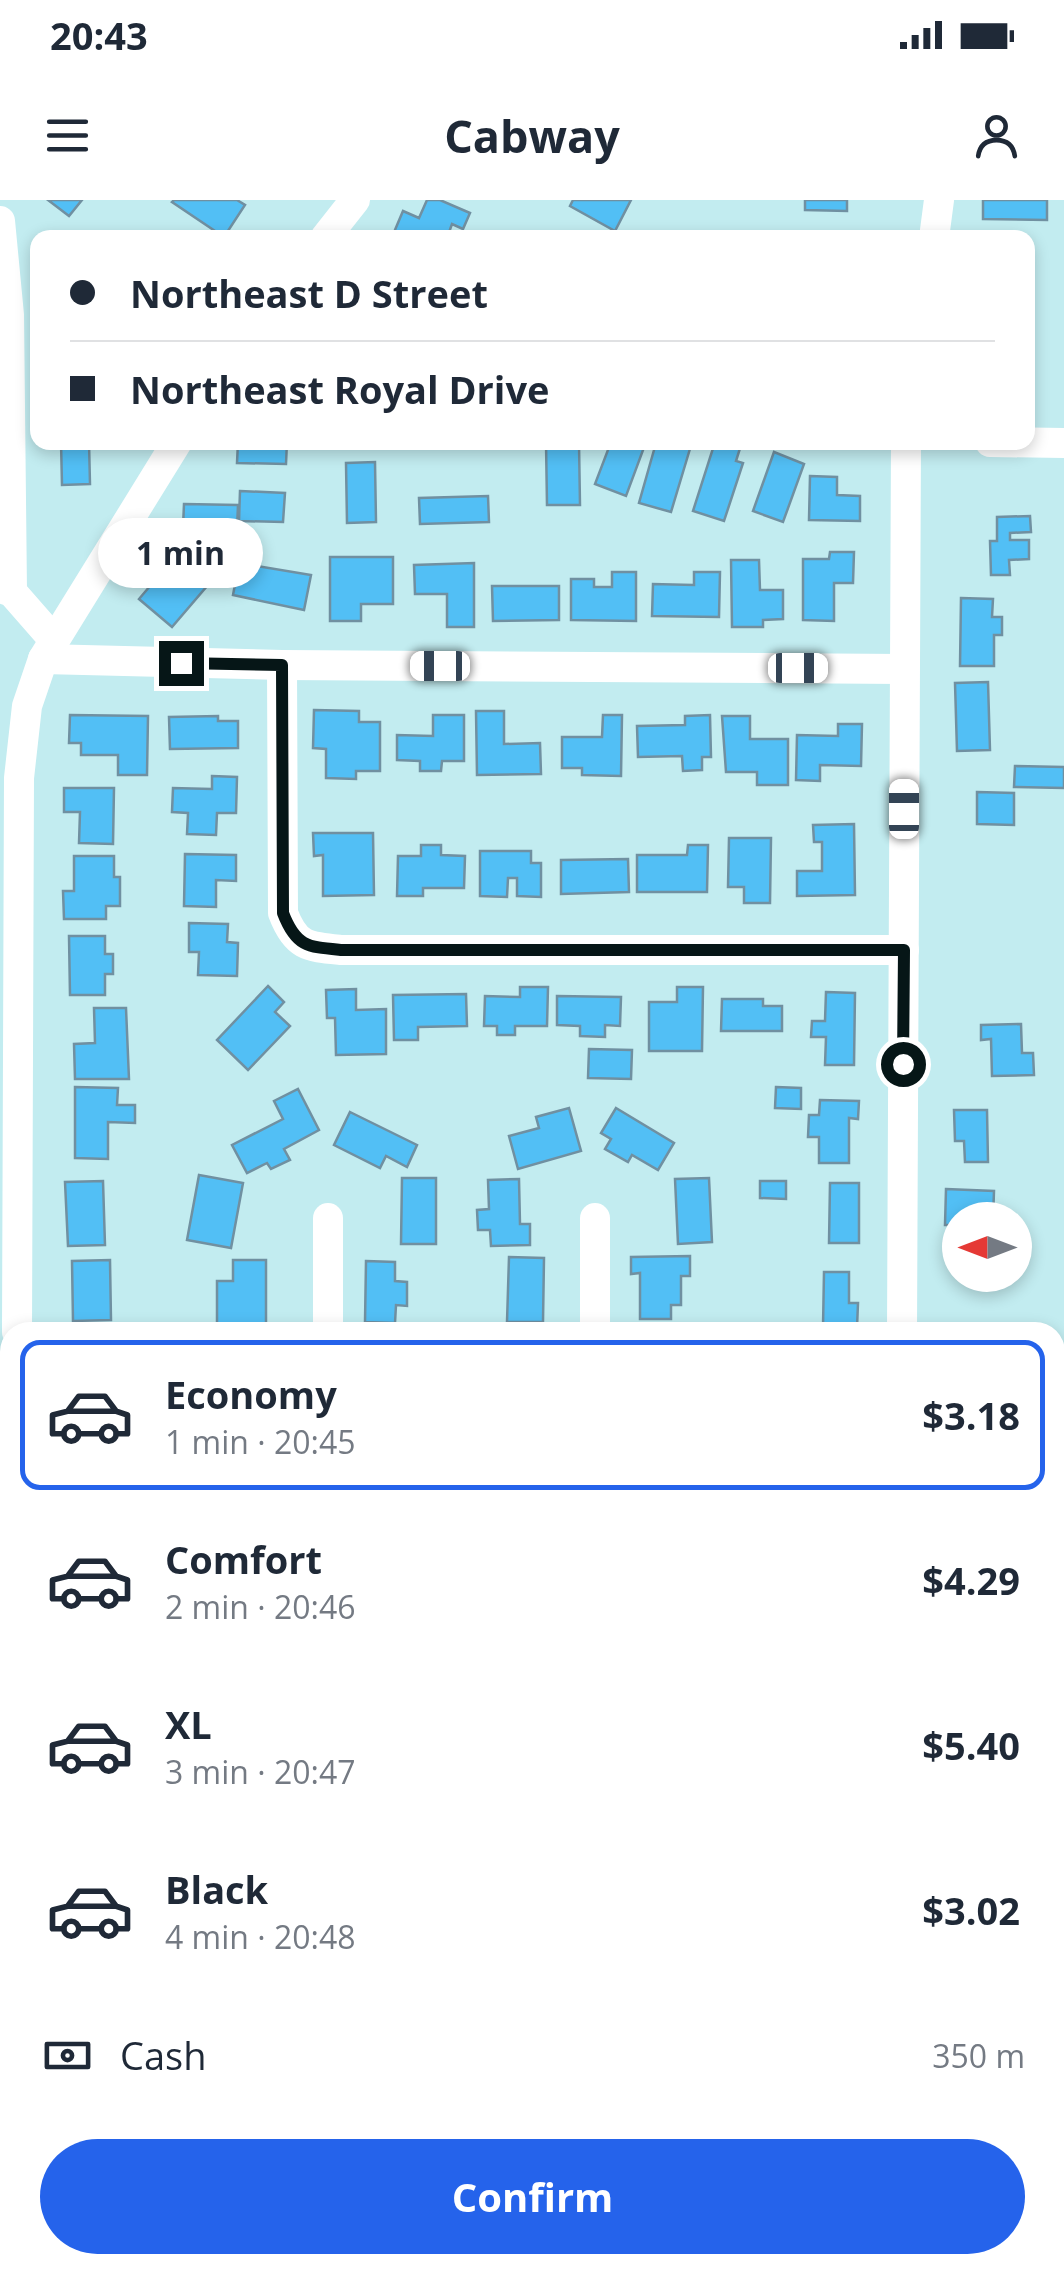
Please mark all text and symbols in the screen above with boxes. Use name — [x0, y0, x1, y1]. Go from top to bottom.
text: 20:43 — [50, 9, 148, 61]
text: Cabway — [444, 105, 620, 166]
icon: menu — [40, 108, 95, 163]
icon: person — [969, 108, 1024, 163]
text: Northeast D Street — [130, 267, 488, 319]
text: Northeast Royal Drive — [130, 363, 550, 415]
callout: 1 min — [99, 518, 264, 588]
text: 1 min — [136, 531, 225, 574]
route end — [159, 641, 204, 686]
car — [410, 651, 470, 681]
car — [768, 653, 828, 683]
car — [889, 779, 919, 839]
route start — [881, 1042, 926, 1087]
north arrow — [942, 1202, 1032, 1292]
map controls — [942, 1202, 1032, 1292]
text: Economy — [165, 1368, 337, 1420]
icon: car — [45, 1370, 135, 1460]
text: $3.18 — [922, 1389, 1020, 1441]
text: 1 min · 20:45 — [165, 1420, 356, 1463]
text: Comfort — [165, 1533, 322, 1585]
icon: car — [45, 1535, 135, 1625]
text: $4.29 — [922, 1554, 1020, 1606]
text: 2 min · 20:46 — [165, 1585, 356, 1628]
text: XL — [165, 1698, 212, 1750]
icon: car — [45, 1700, 135, 1790]
text: $5.40 — [922, 1719, 1020, 1771]
text: 3 min · 20:47 — [165, 1750, 356, 1793]
text: Black — [165, 1863, 268, 1915]
icon: car — [45, 1865, 135, 1955]
text: $3.02 — [922, 1884, 1020, 1936]
text: 4 min · 20:48 — [165, 1915, 356, 1958]
icon: cash — [40, 2028, 95, 2083]
text: Cash — [120, 2029, 206, 2081]
text: 350 m — [932, 2034, 1025, 2077]
button: Confirm — [40, 2139, 1025, 2254]

